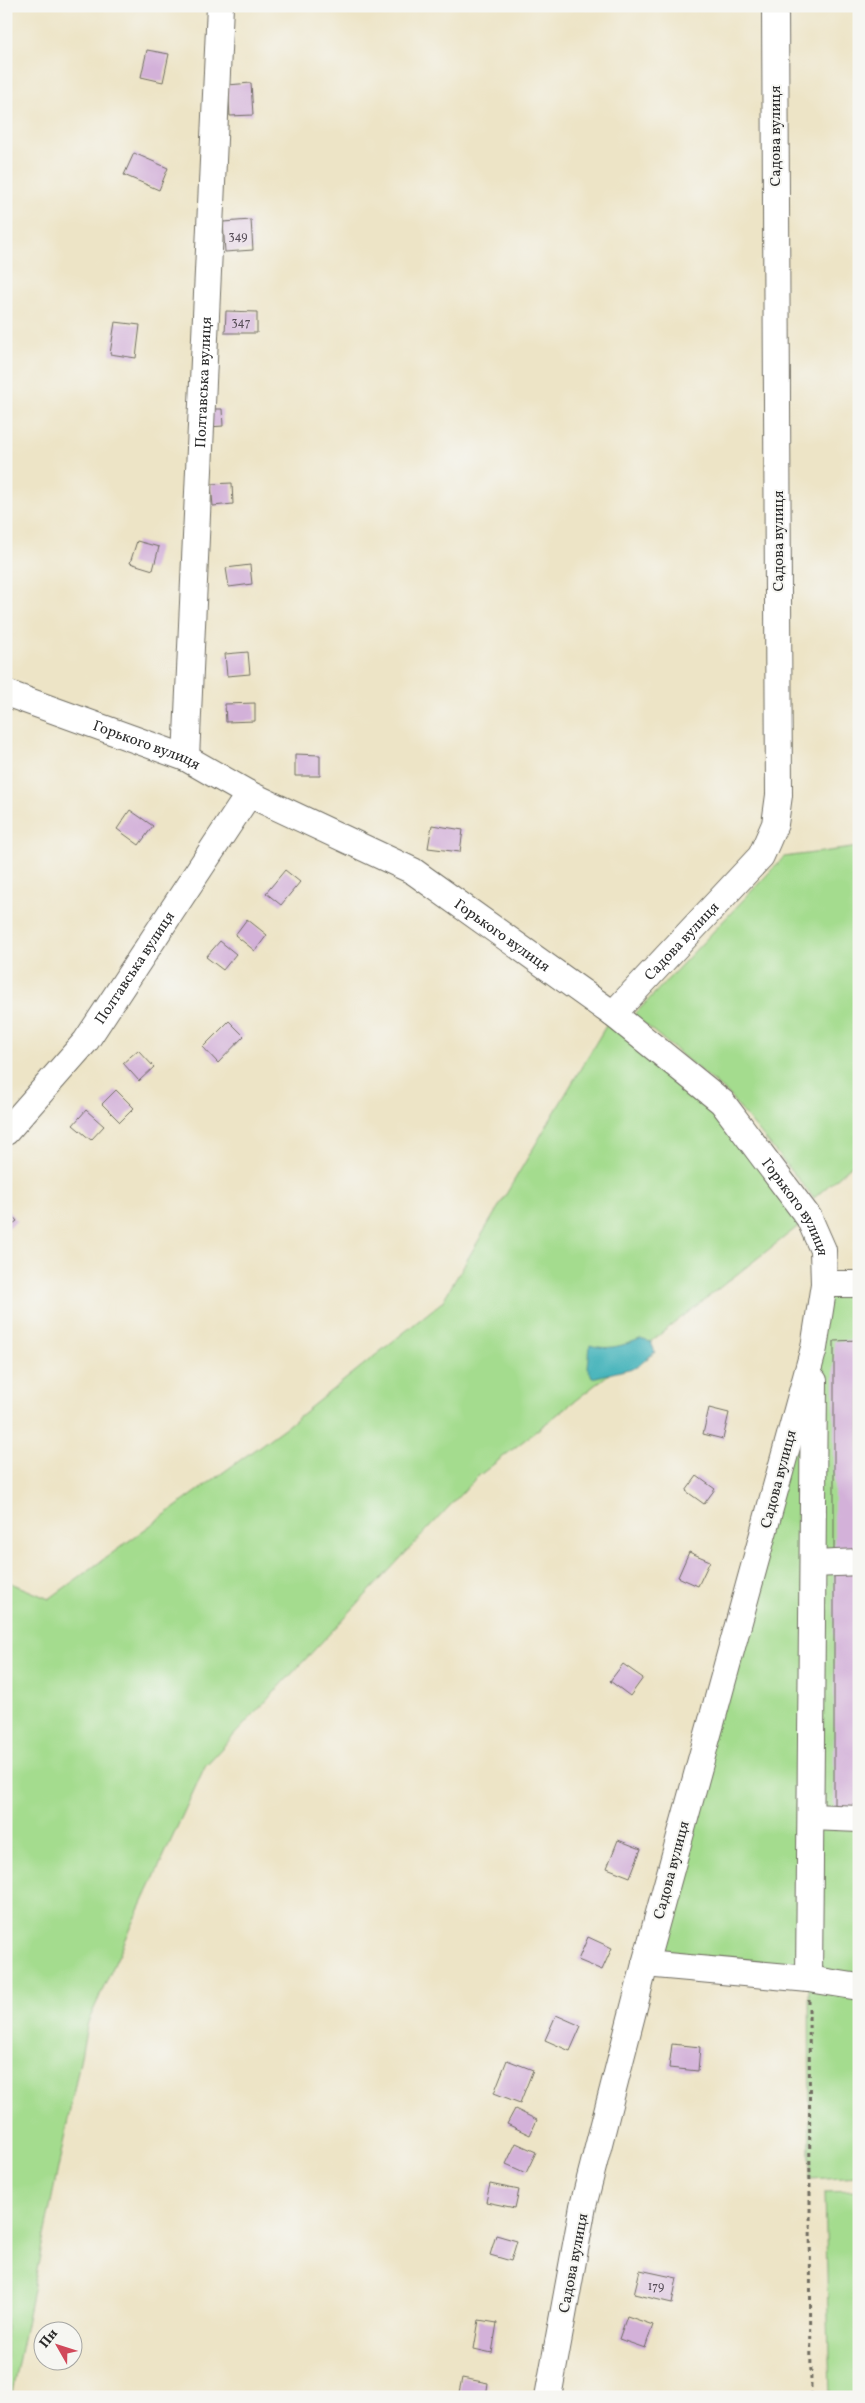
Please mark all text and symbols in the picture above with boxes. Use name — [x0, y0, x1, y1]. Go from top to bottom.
street label: Садова вулиця — [766, 85, 787, 186]
house number: 349 — [228, 229, 248, 245]
house number: 347 — [231, 315, 251, 331]
street label: Полтавська вулиця — [191, 316, 218, 449]
street label: Садова вулиця — [769, 490, 790, 591]
street label: Горького вулиця — [90, 716, 204, 776]
street label: Горького вулиця — [449, 895, 554, 978]
street label: Садова вулиця — [640, 898, 725, 986]
street label: Полтавська вулиця — [91, 908, 181, 1029]
street label: Горького вулиця — [756, 1154, 832, 1256]
street label: Садова вулиця — [756, 1428, 803, 1531]
street label: Садова вулиця — [649, 1819, 696, 1922]
street label: Садова вулиця — [555, 2212, 594, 2315]
house number: 179 — [648, 2279, 664, 2295]
north arrow — [32, 2320, 82, 2370]
text: Пн — [35, 2325, 63, 2352]

